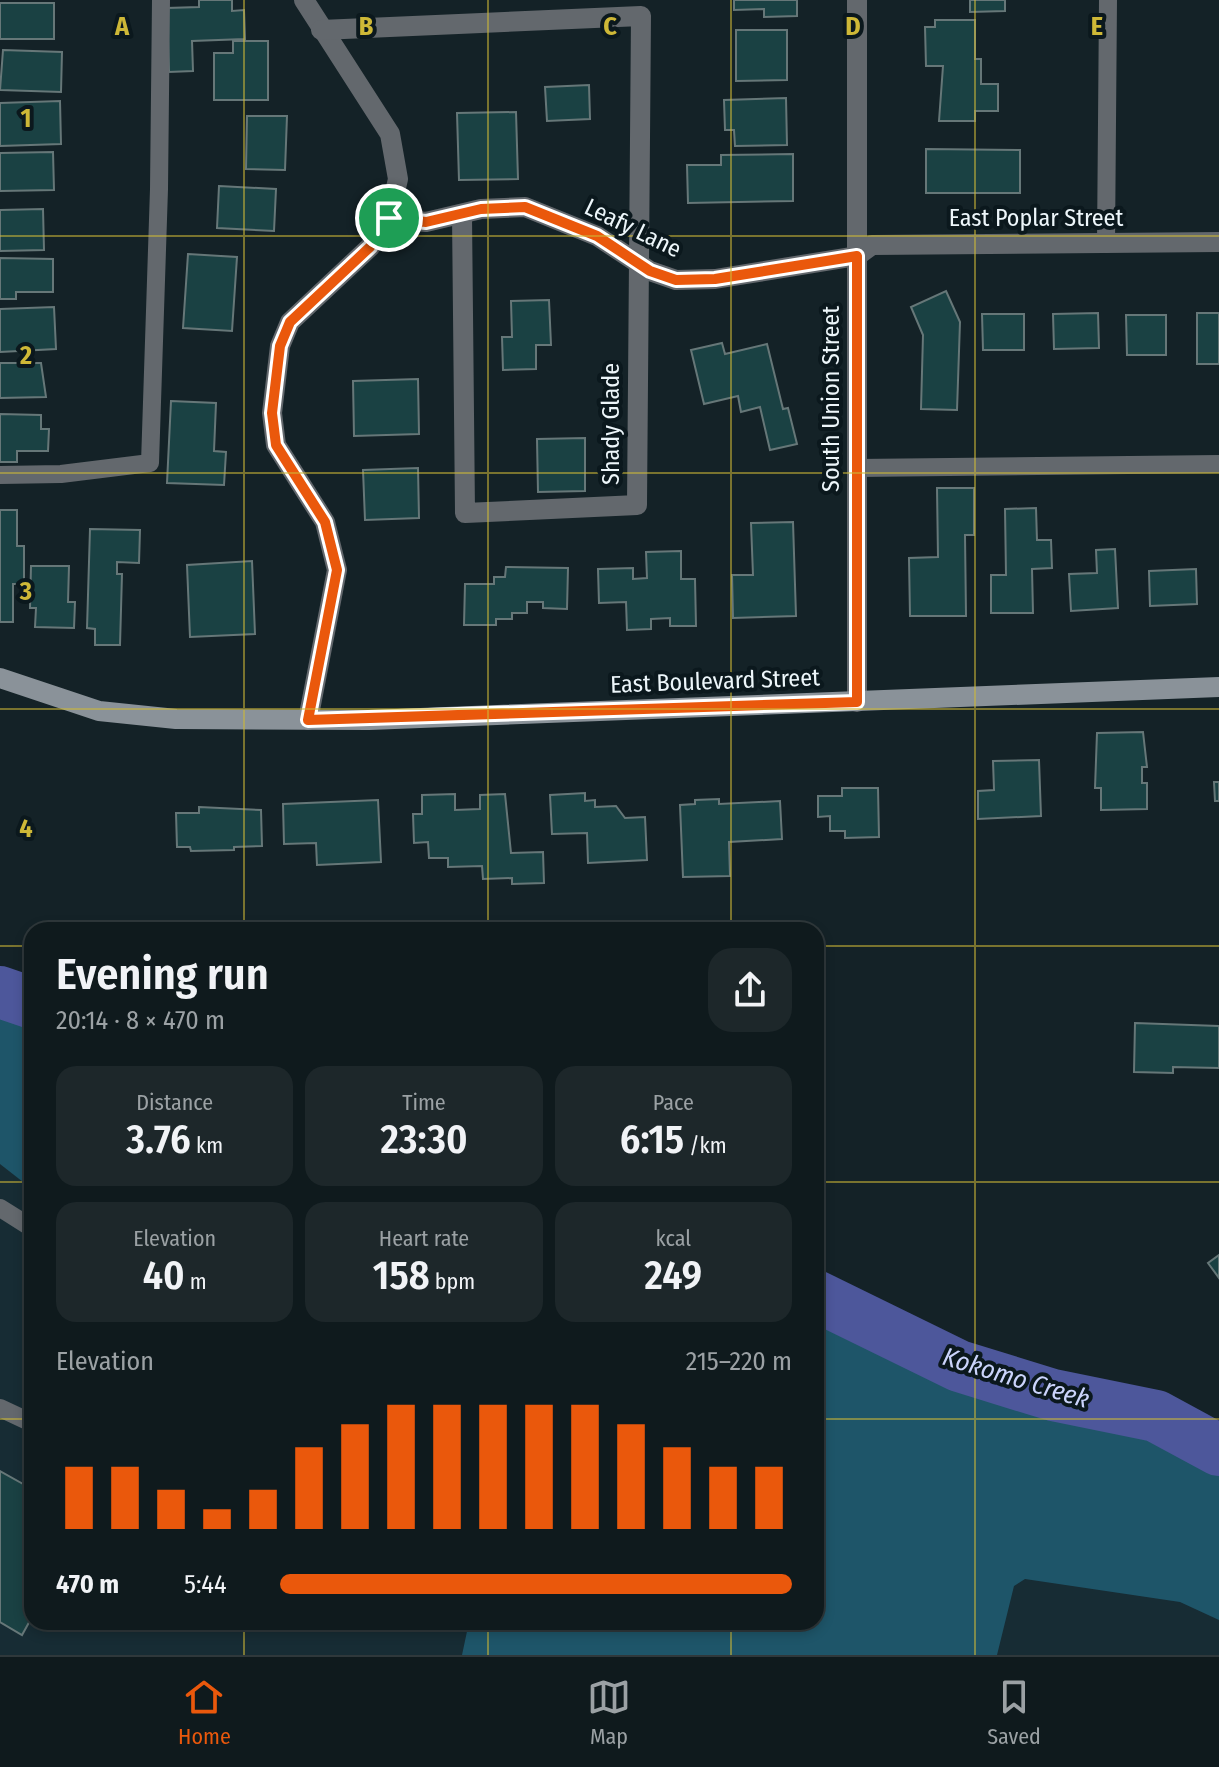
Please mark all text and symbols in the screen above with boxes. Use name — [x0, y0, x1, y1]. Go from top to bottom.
text: A — [114, 11, 130, 42]
text: B — [359, 11, 374, 42]
text: C — [603, 11, 617, 42]
text: D — [845, 11, 861, 42]
text: E — [1091, 11, 1103, 42]
text: 1 — [21, 103, 32, 134]
pin — [355, 184, 423, 252]
street label: Leafy Lane — [580, 193, 686, 263]
icon: arrive — [367, 196, 411, 240]
street label: East Poplar Street — [949, 204, 1123, 232]
street label: South Union Street — [817, 306, 845, 492]
text: 2 — [19, 340, 32, 371]
street label: Shady Glade — [597, 363, 625, 485]
text: 3 — [19, 576, 32, 607]
street label: East Boulevard Street — [610, 663, 821, 699]
text: 4 — [19, 813, 33, 844]
text: Evening run — [56, 948, 269, 1001]
button: share — [708, 948, 792, 1032]
text: 20:14 · 8 × 470 m — [56, 1005, 225, 1036]
text: Distance — [136, 1089, 213, 1116]
text: Time — [402, 1089, 446, 1116]
text: Pace — [653, 1089, 694, 1116]
text: 3.76 — [126, 1116, 191, 1164]
text: 23:30 — [381, 1116, 467, 1164]
text: 6:15 — [620, 1116, 684, 1164]
text: km — [191, 1132, 223, 1159]
text: /km — [684, 1132, 727, 1159]
text: Elevation — [133, 1225, 216, 1252]
text: Heart rate — [379, 1225, 469, 1252]
text: kcal — [656, 1225, 691, 1252]
text: 40 — [143, 1252, 185, 1300]
text: 158 — [373, 1252, 430, 1300]
text: 249 — [645, 1252, 702, 1300]
text: m — [185, 1268, 207, 1295]
text: bpm — [430, 1268, 475, 1295]
water label: Kokomo Creek — [939, 1341, 1093, 1415]
text: Elevation — [56, 1346, 154, 1377]
text: 215–220 m — [686, 1346, 792, 1377]
text: 470 m — [56, 1569, 119, 1600]
text: 5:44 — [184, 1569, 226, 1600]
tab: Home — [178, 1675, 231, 1750]
tab: Map — [587, 1675, 631, 1750]
tab: Saved — [987, 1675, 1041, 1750]

